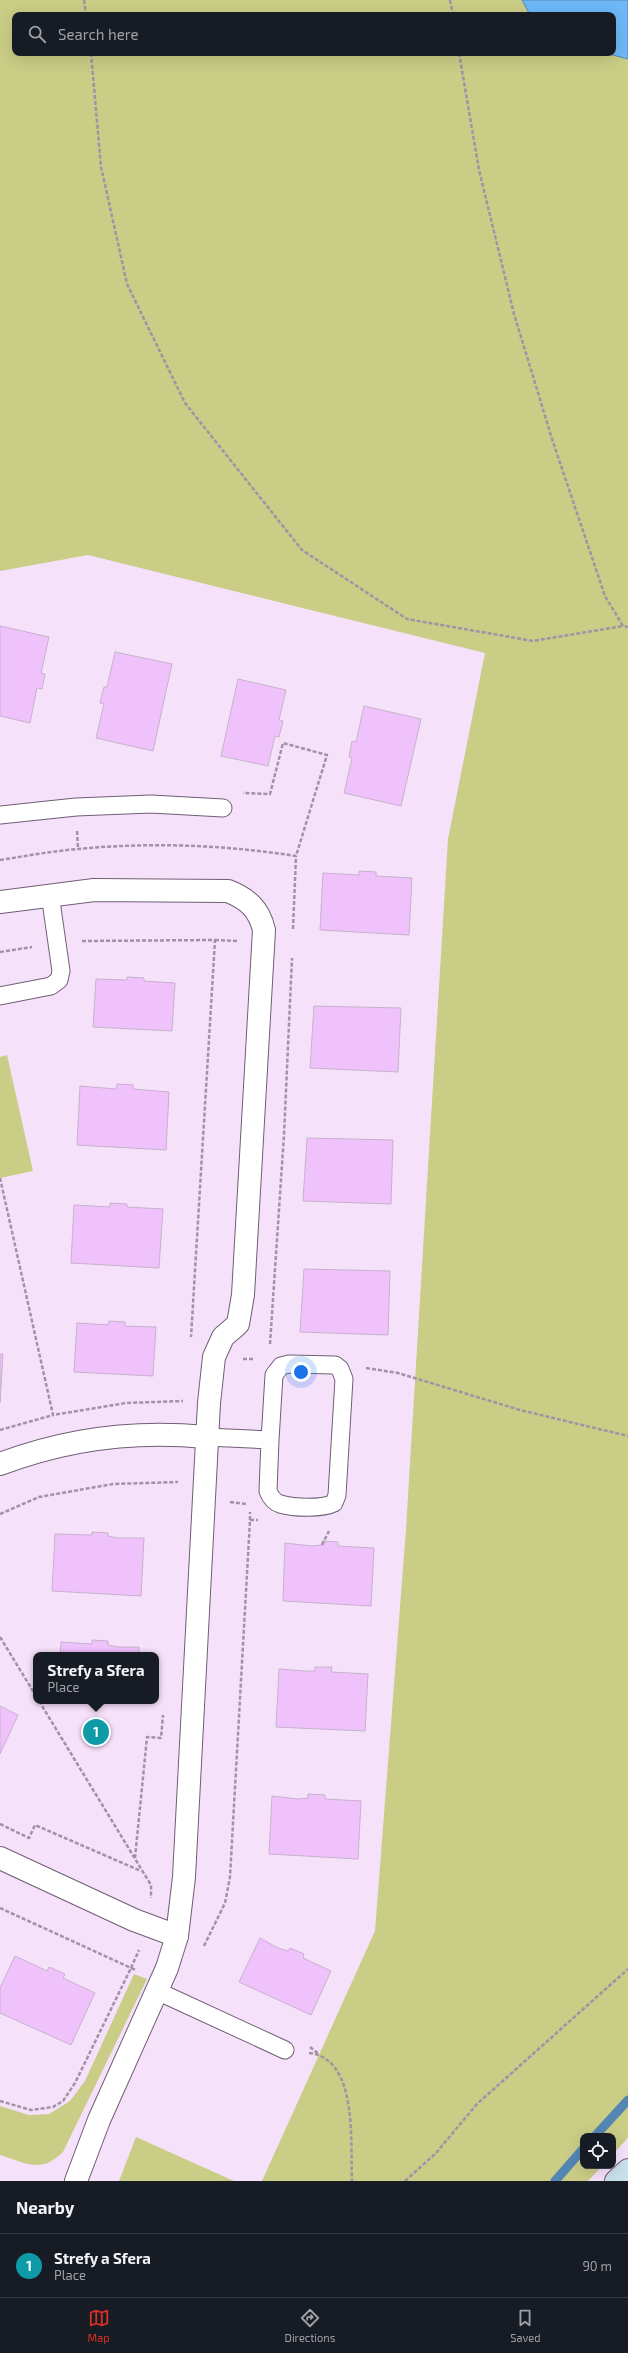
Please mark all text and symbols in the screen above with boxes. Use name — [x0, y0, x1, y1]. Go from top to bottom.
search box — [12, 12, 616, 56]
icon: search — [26, 23, 48, 45]
text: Search here — [58, 25, 139, 43]
your location — [291, 1362, 311, 1382]
popup — [33, 1652, 159, 1704]
text: Strefy a Sfera — [48, 1661, 144, 1679]
text: Place — [48, 1679, 79, 1695]
pin: 1 — [83, 1717, 109, 1747]
map controls — [580, 2133, 616, 2169]
button: locate — [580, 2133, 616, 2169]
text: Nearby — [16, 2197, 74, 2217]
text: Strefy a Sfera — [54, 2249, 151, 2267]
text: 1 — [26, 2258, 32, 2274]
text: 90 m — [582, 2258, 612, 2274]
text: Place — [54, 2267, 86, 2283]
tab: Map — [88, 2307, 110, 2344]
tab: Directions — [285, 2307, 335, 2344]
tab: Saved — [510, 2307, 541, 2344]

